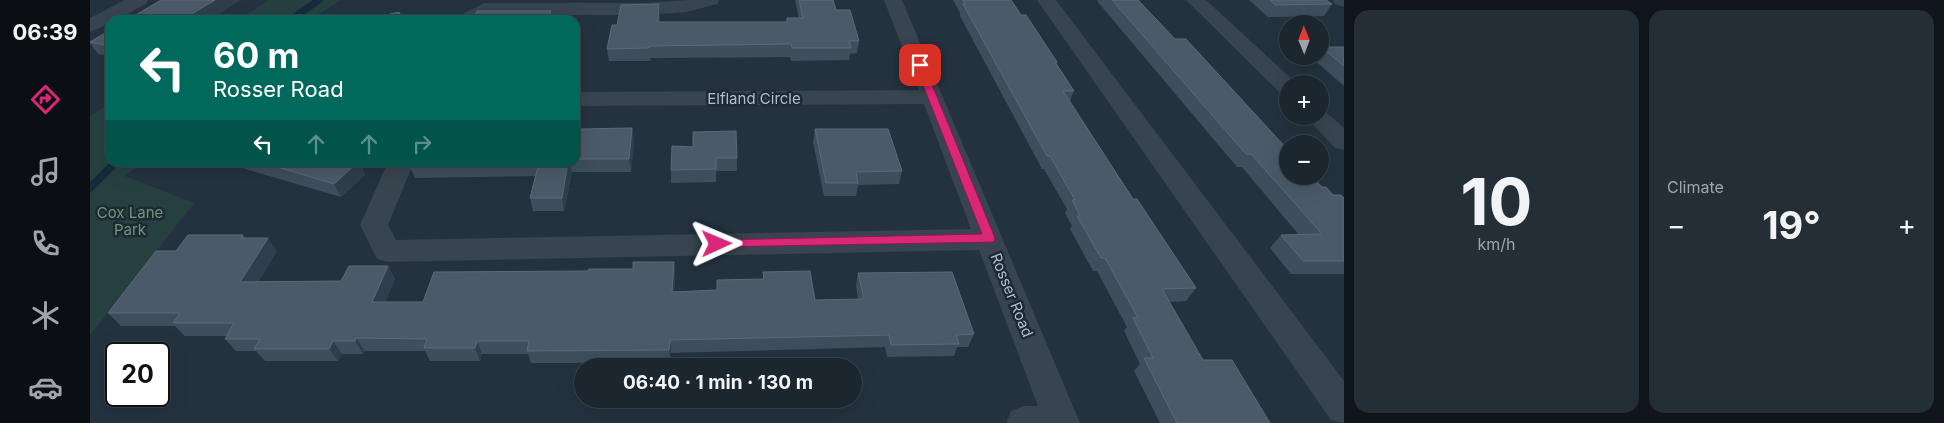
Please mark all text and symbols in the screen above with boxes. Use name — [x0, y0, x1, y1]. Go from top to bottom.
north arrow — [1279, 15, 1329, 65]
map controls — [1279, 15, 1329, 185]
text: 06:39 — [13, 19, 77, 45]
text: 60 m — [213, 34, 300, 76]
icon: left — [130, 35, 195, 100]
pin — [899, 44, 941, 86]
icon: arrive — [906, 51, 934, 79]
button: + — [1279, 75, 1329, 125]
text: Rosser Road — [213, 76, 344, 102]
icon: directions — [28, 82, 63, 117]
street label: Elfland Circle — [707, 89, 801, 108]
icon: left — [249, 130, 277, 158]
icon: ahead — [302, 130, 330, 158]
icon: ahead — [355, 130, 383, 158]
icon: right — [408, 130, 436, 158]
button: − — [1279, 135, 1329, 185]
icon: music — [28, 154, 63, 189]
text: 10 — [1461, 162, 1532, 241]
text: Climate — [1667, 177, 1724, 197]
text: 19° — [1762, 202, 1821, 248]
park label: Cox Lane Park — [97, 203, 163, 239]
text: − — [1667, 208, 1686, 242]
text: + — [1897, 208, 1916, 242]
position arrow — [690, 217, 742, 269]
icon: phone — [28, 226, 63, 261]
text: km/h — [1477, 234, 1516, 254]
street label: Rosser Road — [987, 250, 1037, 340]
icon: climate — [28, 298, 63, 333]
speed limit sign: 20 — [105, 342, 170, 407]
icon: car — [28, 370, 63, 405]
text: 06:40 · 1 min · 130 m — [623, 371, 813, 394]

